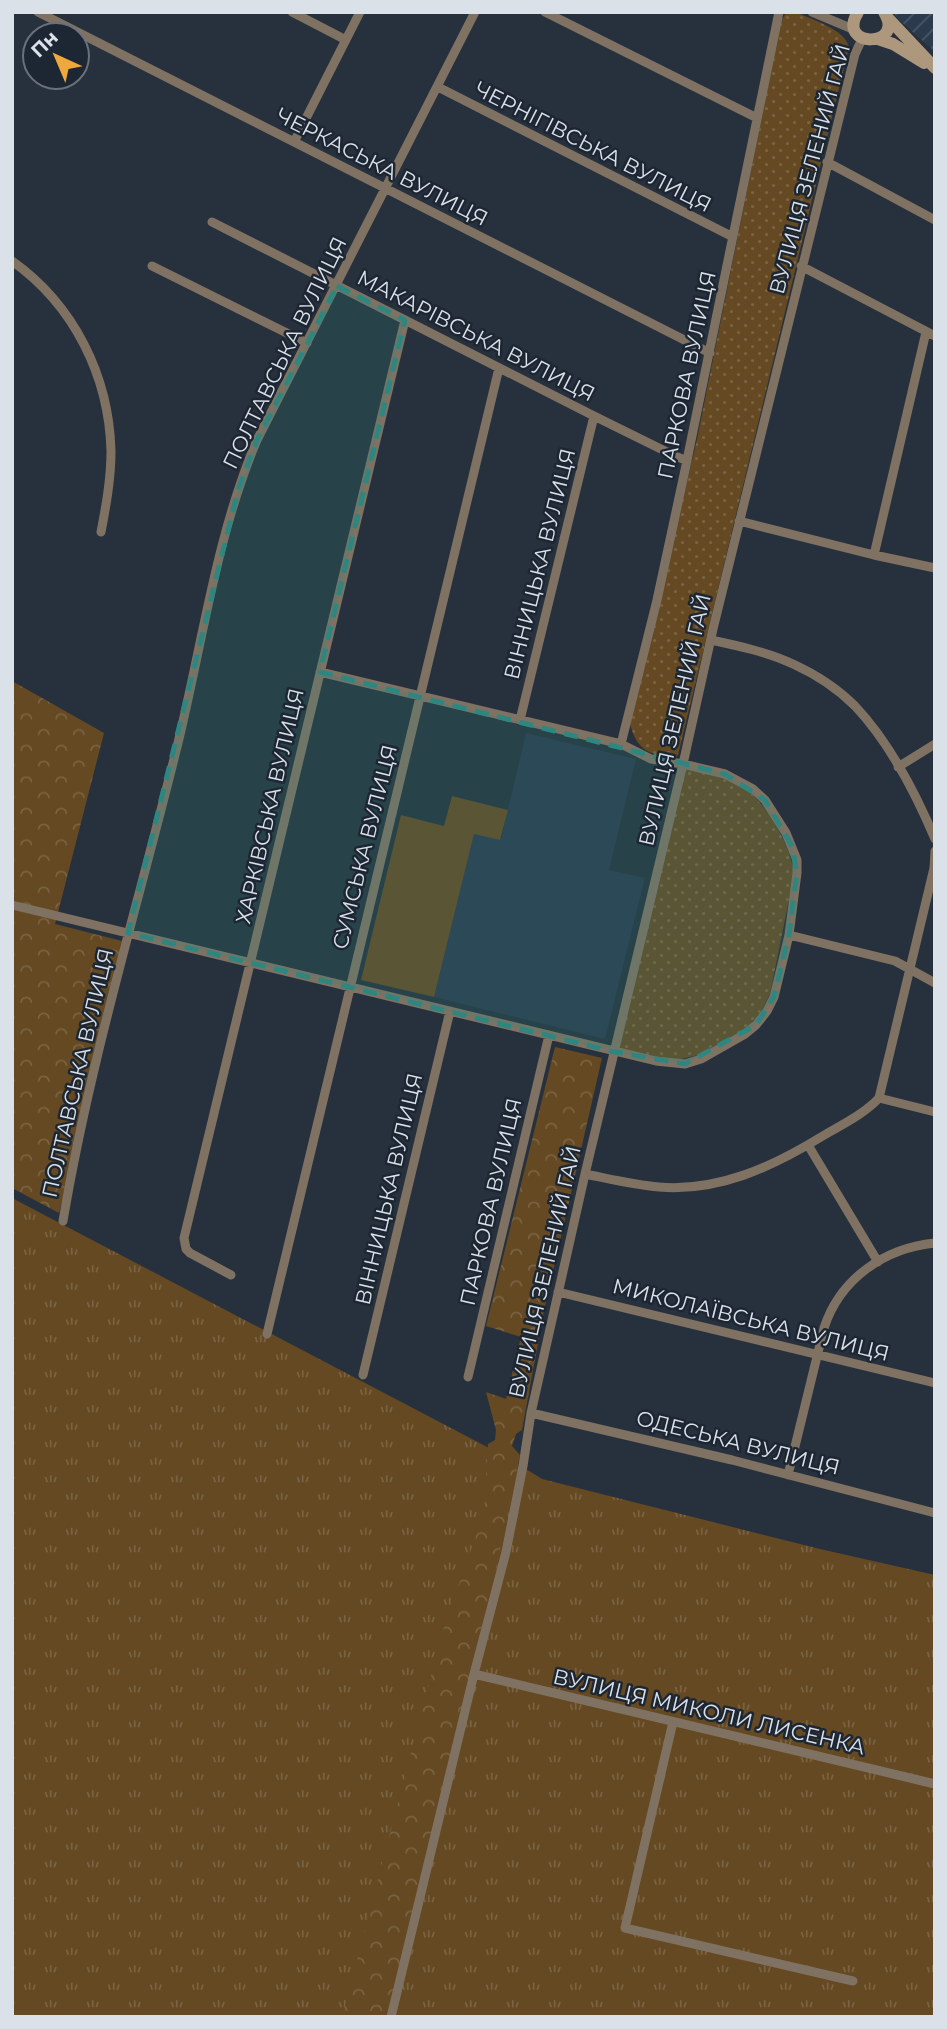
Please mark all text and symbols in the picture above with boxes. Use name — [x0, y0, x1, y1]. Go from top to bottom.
north arrow — [21, 21, 91, 91]
text: Пн — [26, 26, 63, 62]
street label: ВУЛИЦЯ ЗЕЛЕНИЙ ГАЙ — [764, 41, 855, 297]
street label: ЧЕРНІГІВСЬКА ВУЛИЦЯ — [471, 76, 716, 217]
street label: ЧЕРКАСЬКА ВУЛИЦЯ — [272, 102, 492, 231]
street label: ПОЛТАВСЬКА ВУЛИЦЯ — [217, 233, 352, 473]
street label: МАКАРІВСЬКА ВУЛИЦЯ — [353, 265, 599, 406]
street label: ПАРКОВА ВУЛИЦЯ — [652, 268, 721, 481]
street label: ВІННИЦЬКА ВУЛИЦЯ — [499, 446, 580, 682]
street label: ВУЛИЦЯ ЗЕЛЕНИЙ ГАЙ — [633, 591, 716, 848]
street label: ХАРКІВСЬКА ВУЛИЦЯ — [230, 686, 309, 926]
street label: СУМСЬКА ВУЛИЦЯ — [327, 742, 402, 952]
street label: ПОЛТАВСЬКА ВУЛИЦЯ — [37, 946, 118, 1200]
street label: ВІННИЦЬКА ВУЛИЦЯ — [350, 1070, 427, 1307]
street label: ПАРКОВА ВУЛИЦЯ — [454, 1096, 527, 1308]
street label: ВУЛИЦЯ ЗЕЛЕНИЙ ГАЙ — [503, 1143, 586, 1400]
street label: МИКОЛАЇВСЬКА ВУЛИЦЯ — [610, 1273, 892, 1366]
street label: ОДЕСЬКА ВУЛИЦЯ — [634, 1405, 843, 1480]
street label: ВУЛИЦЯ МИКОЛИ ЛИСЕНКА — [551, 1663, 868, 1760]

